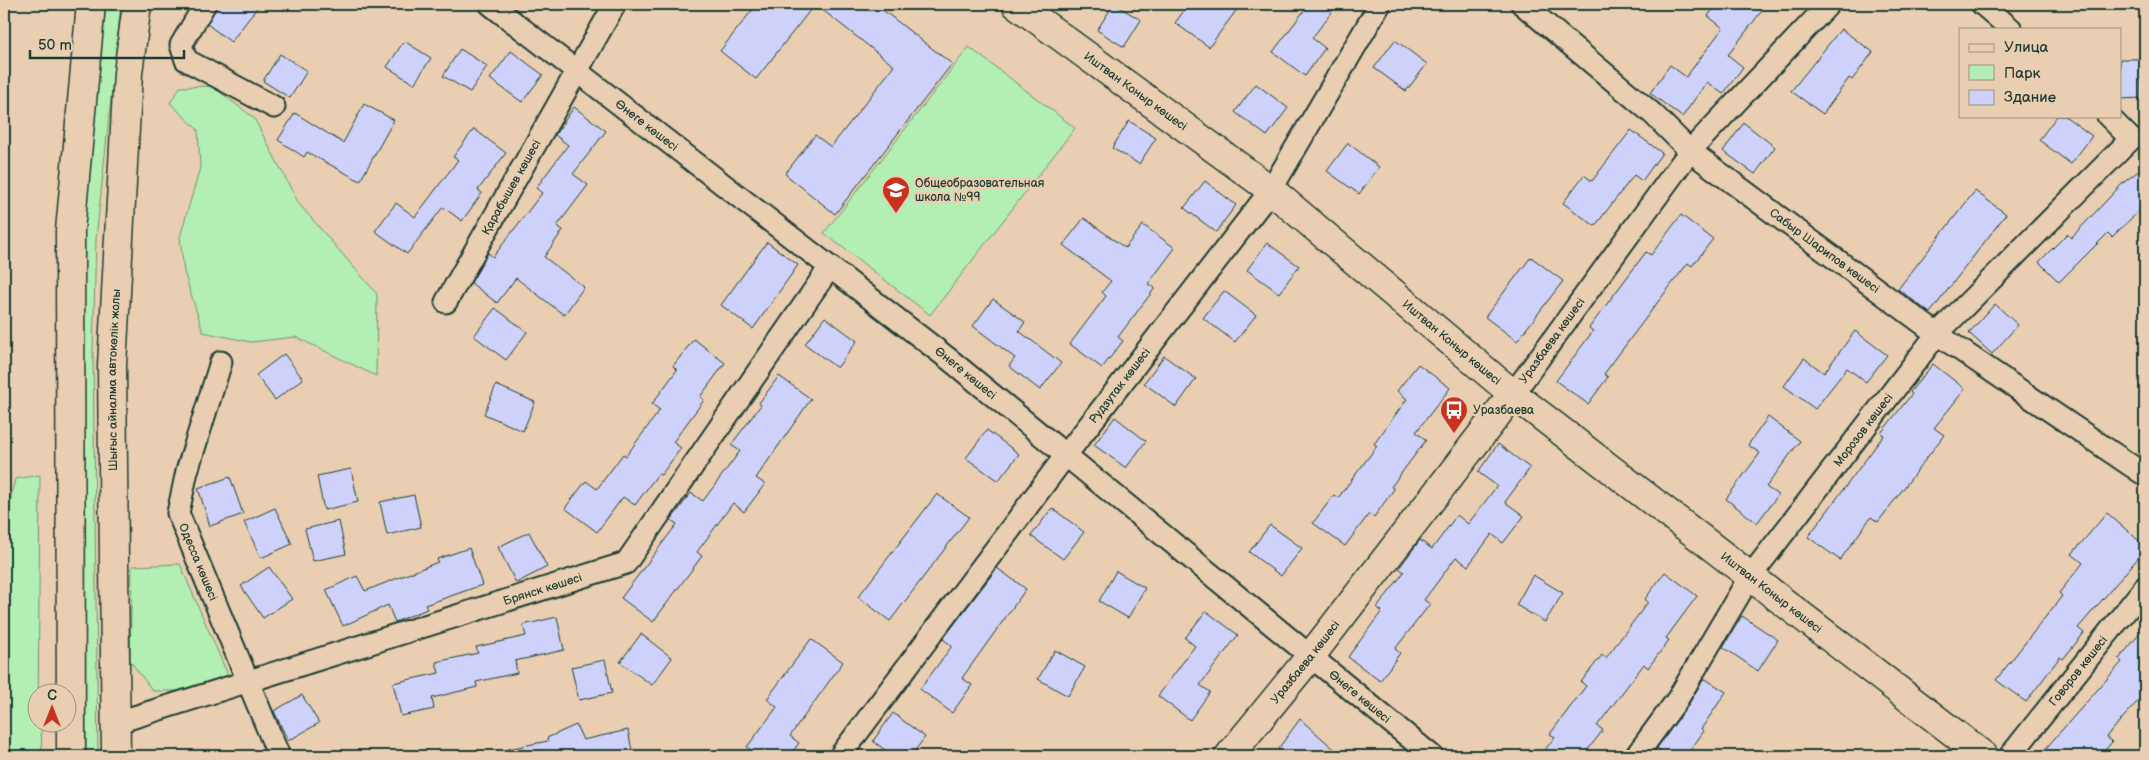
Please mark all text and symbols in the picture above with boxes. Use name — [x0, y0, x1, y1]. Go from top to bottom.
scale bar — [30, 28, 184, 60]
legend — [1959, 28, 2122, 118]
text: 50 m — [38, 36, 72, 55]
text: Улица — [2004, 38, 2049, 57]
street label: Иштван Коныр көшесі — [1081, 49, 1190, 134]
text: Парк — [2004, 64, 2041, 83]
text: Здание — [2004, 88, 2056, 107]
street label: Өнеге көшесі — [612, 96, 681, 154]
street label: Қарабышев көшесі — [478, 137, 544, 237]
school or university icon: Общеобразовательная школа №99 — [881, 175, 911, 214]
place label: Общеобразовательная школа №99 — [915, 176, 1045, 205]
street label: Сабыр Шарипов көшесі — [1767, 205, 1883, 296]
street label: Шығыс айналма автокөлік жолы — [104, 289, 124, 471]
street label: Уразбаева көшесі — [1516, 295, 1588, 386]
street label: Иштван Коныр көшесі — [1399, 297, 1504, 388]
street label: Өнеге көшесі — [932, 343, 1000, 403]
street label: Рудзутак көшесі — [1086, 345, 1154, 426]
street label: Морозов көшесі — [1830, 390, 1896, 470]
bus stop icon: Уразбаева — [1439, 395, 1469, 434]
place label: Уразбаева — [1473, 403, 1534, 418]
street label: Одесса көшесі — [176, 521, 221, 603]
street label: Иштван Коныр көшесі — [1718, 549, 1825, 636]
street label: Брянск көшесі — [501, 570, 584, 609]
street label: Уразбаева көшесі — [1267, 617, 1343, 707]
street label: Говоров көшесі — [2045, 633, 2111, 709]
street label: Өнеге көшесі — [1326, 667, 1394, 726]
north arrow — [28, 682, 78, 732]
text: С — [47, 687, 57, 704]

